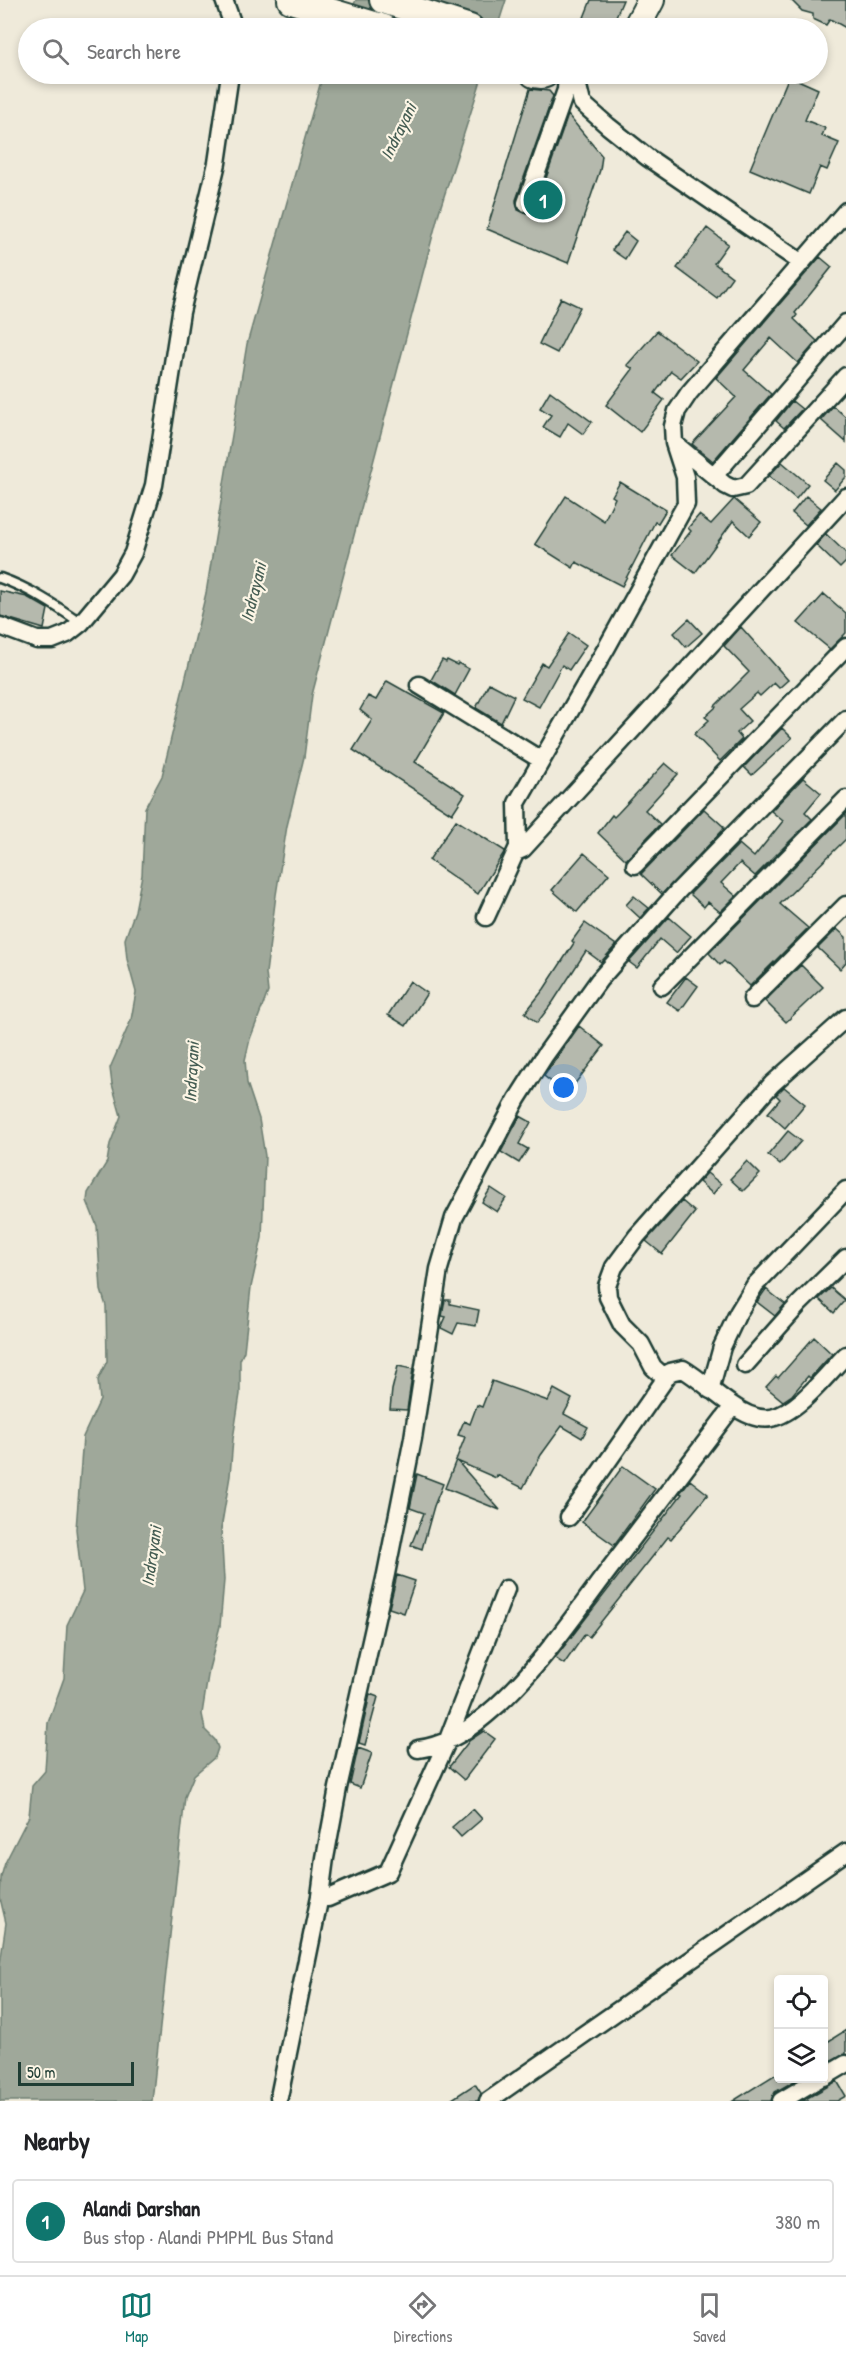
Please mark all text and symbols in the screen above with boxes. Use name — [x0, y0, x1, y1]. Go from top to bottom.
search box — [18, 18, 828, 84]
icon: search — [39, 35, 72, 68]
text: Search here — [87, 36, 181, 66]
water label: Indrayani — [374, 97, 423, 164]
pin: 1 — [524, 178, 562, 222]
water label: Indrayani — [234, 558, 273, 624]
water label: Indrayani — [177, 1039, 205, 1103]
your location — [549, 1073, 578, 1102]
water label: Indrayani — [134, 1523, 168, 1588]
map controls — [774, 1975, 828, 2083]
button: locate — [774, 1975, 828, 2029]
button: layers — [774, 2029, 828, 2083]
scale bar — [18, 2059, 134, 2086]
text: 50 m — [27, 2061, 56, 2083]
text: Nearby — [24, 2123, 90, 2158]
text: Alandi Darshan — [83, 2193, 201, 2223]
text: 1 — [42, 2208, 49, 2235]
text: 380 m — [775, 2208, 820, 2235]
text: Bus stop · Alandi PMPML Bus Stand — [83, 2223, 333, 2250]
tab: Map — [120, 2289, 153, 2347]
tab: Directions — [394, 2289, 452, 2347]
tab: Saved — [693, 2289, 726, 2347]

